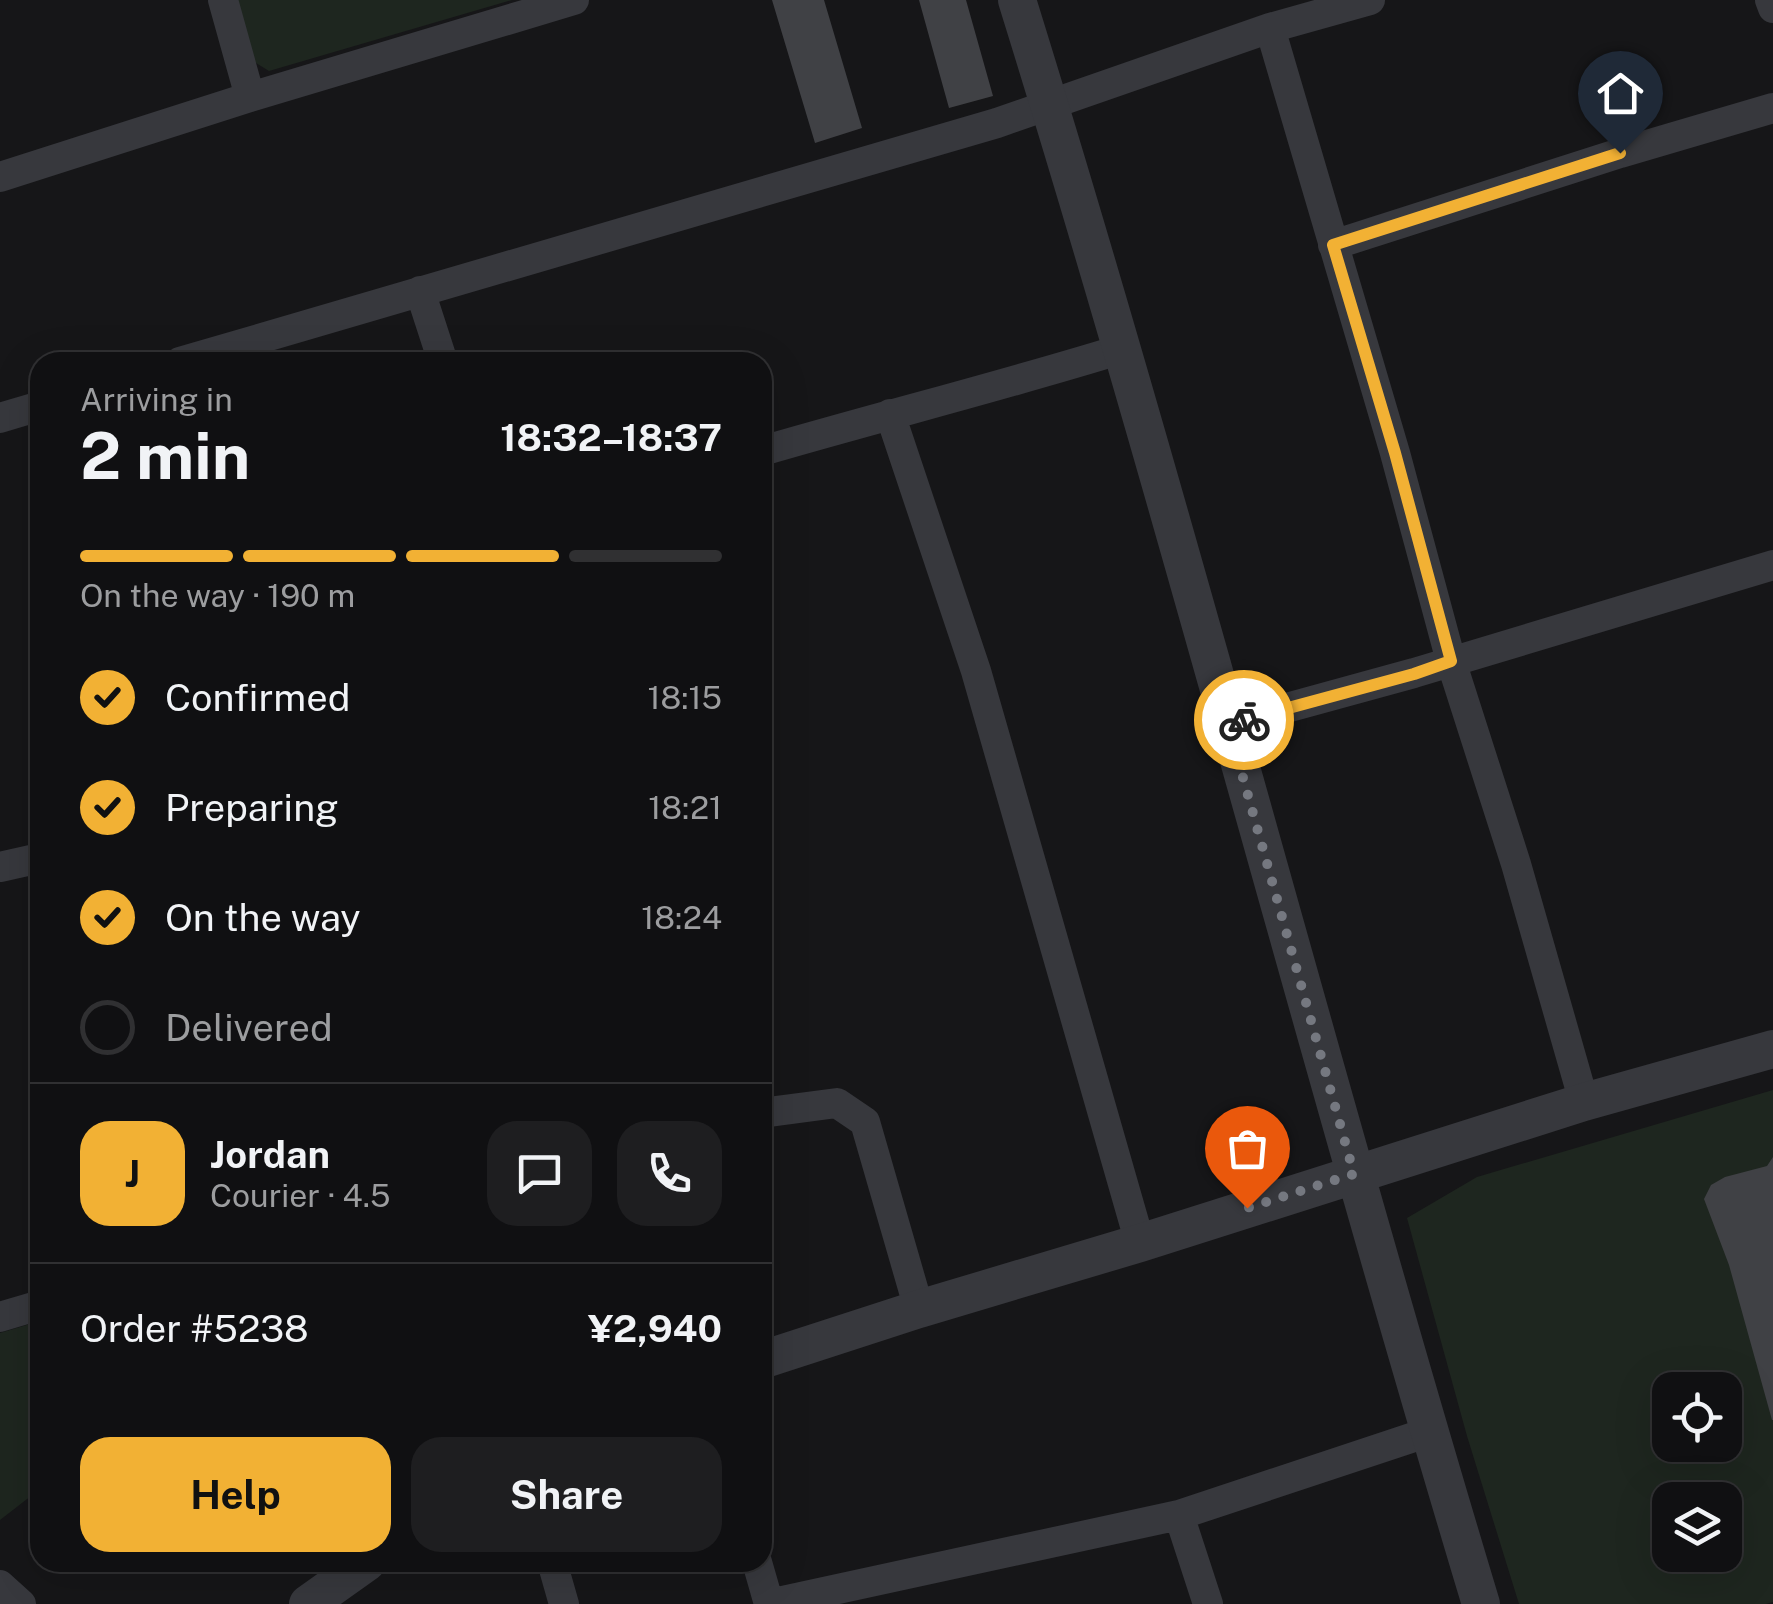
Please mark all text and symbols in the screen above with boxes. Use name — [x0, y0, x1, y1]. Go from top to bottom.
pin — [1578, 51, 1663, 154]
icon: home — [1593, 66, 1648, 121]
text: Arriving in — [80, 381, 233, 418]
text: 18:32–18:37 — [500, 415, 722, 460]
text: 2 min — [80, 417, 250, 494]
text: On the way · 190 m — [80, 577, 355, 614]
icon: check — [80, 670, 135, 725]
courier — [1194, 670, 1294, 770]
text: Confirmed — [165, 675, 350, 720]
text: 18:15 — [648, 679, 722, 716]
icon: bike — [1217, 693, 1272, 748]
icon: check — [80, 780, 135, 835]
text: Preparing — [165, 785, 339, 830]
text: 18:21 — [648, 789, 722, 826]
icon: check — [80, 890, 135, 945]
text: On the way — [165, 895, 361, 940]
text: 18:24 — [641, 899, 722, 936]
text: Delivered — [165, 1005, 333, 1050]
pin — [1205, 1106, 1290, 1209]
button: chat — [487, 1121, 592, 1226]
button: phone — [617, 1121, 722, 1226]
icon: bag — [1220, 1121, 1275, 1176]
text: Jordan — [210, 1132, 330, 1177]
text: J — [125, 1151, 140, 1196]
text: Courier · 4.5 — [210, 1177, 390, 1214]
text: Order #5238 — [80, 1306, 309, 1351]
text: ¥2,940 — [588, 1306, 722, 1351]
map controls — [1652, 1372, 1742, 1572]
button: locate — [1652, 1372, 1742, 1462]
button: Help — [80, 1437, 391, 1552]
button: Share — [411, 1437, 722, 1552]
button: layers — [1652, 1482, 1742, 1572]

